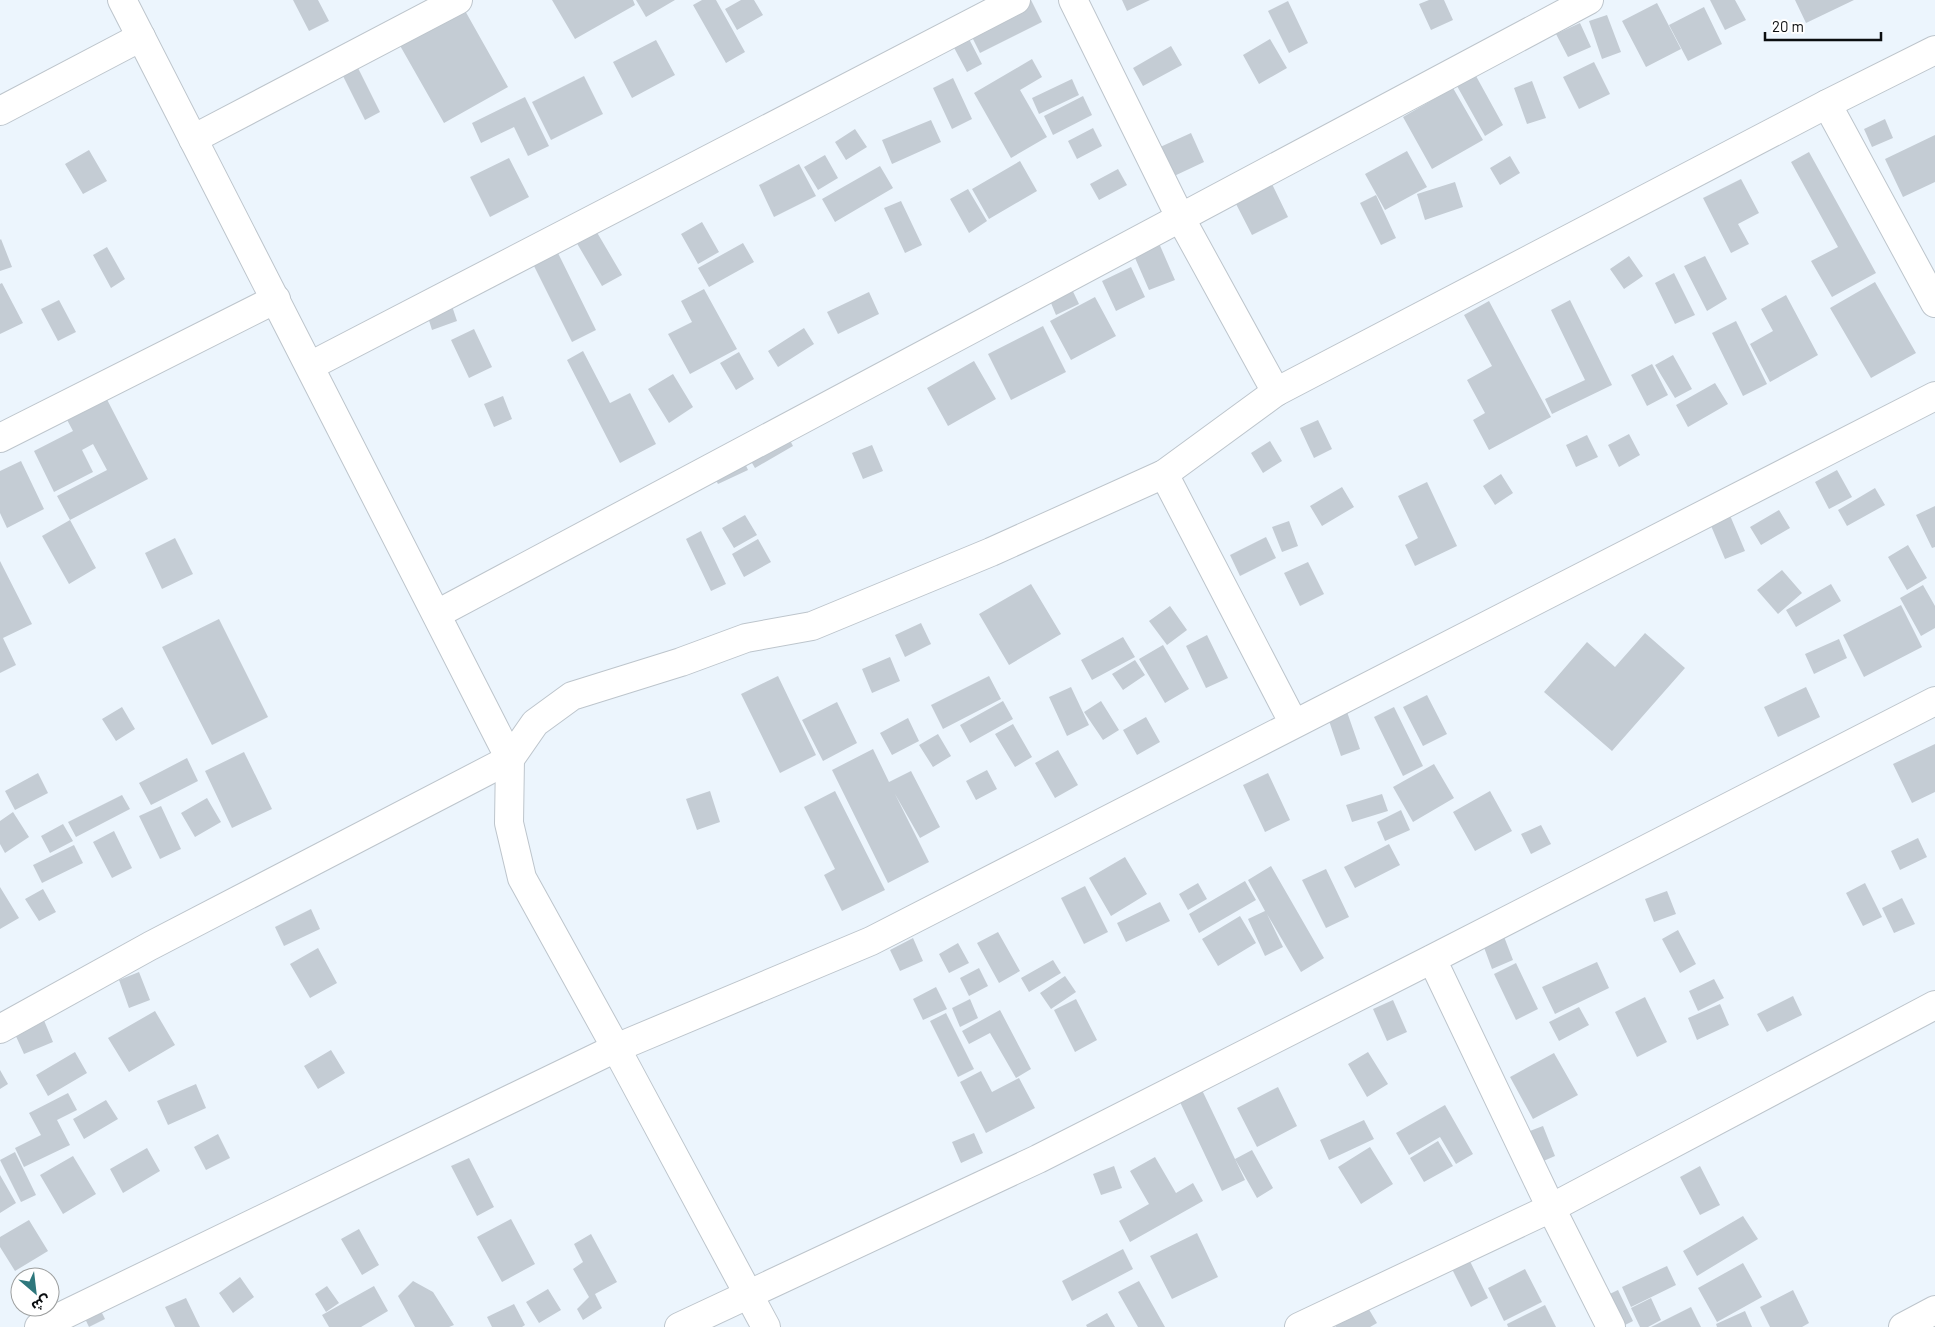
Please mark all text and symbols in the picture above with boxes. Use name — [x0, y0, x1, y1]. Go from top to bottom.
scale bar — [1765, 10, 1881, 42]
text: 20 m — [1772, 17, 1804, 35]
north arrow — [10, 1267, 60, 1317]
text: ش — [29, 1292, 54, 1316]

